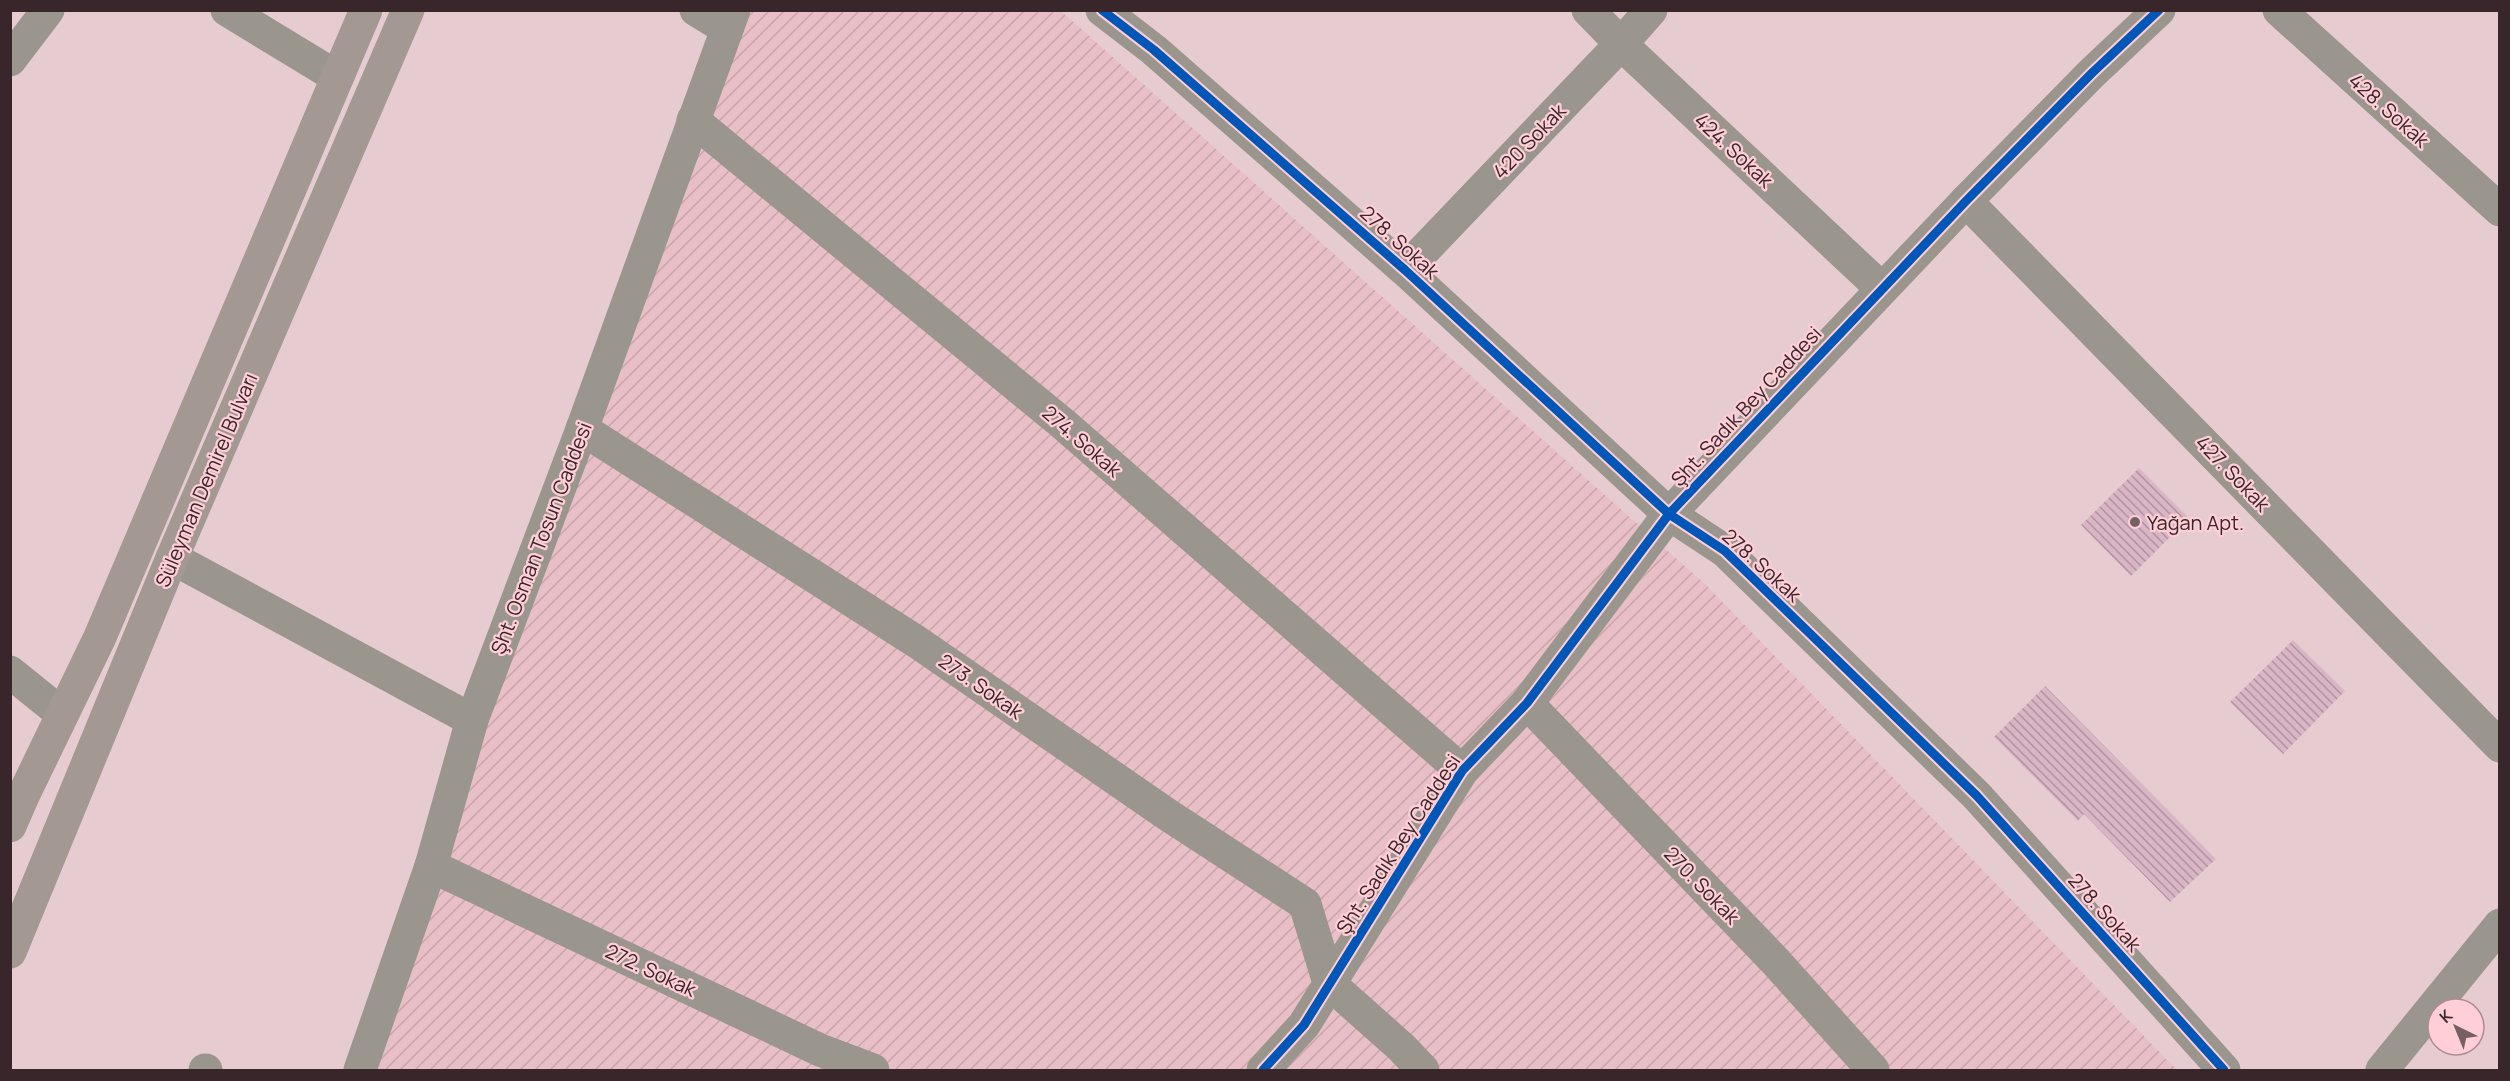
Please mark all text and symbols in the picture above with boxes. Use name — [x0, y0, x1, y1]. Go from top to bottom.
street label: 428. Sokak — [2343, 67, 2436, 154]
street label: 420 Sokak — [1486, 97, 1572, 184]
street label: 424. Sokak — [1689, 107, 1780, 194]
street label: 278. Sokak — [1355, 199, 1446, 285]
street label: Şht. Sadık Bey Caddesi — [1665, 320, 1827, 492]
street label: Süleyman Demirel Bulvarı — [149, 369, 263, 591]
street label: 274. Sokak — [1037, 399, 1128, 483]
street label: Şht. Osman Tosun Caddesi — [484, 418, 598, 658]
street label: 427. Sokak — [2190, 429, 2277, 518]
place label: Yağan Apt. — [2147, 509, 2244, 536]
marker: Yağan Apt. — [2128, 515, 2142, 529]
street label: 278. Sokak — [1717, 522, 1808, 608]
street label: 273. Sokak — [934, 647, 1029, 725]
street label: Şht. Sadık Bey Caddesi — [1330, 749, 1466, 939]
street label: 270. Sokak — [1658, 840, 1746, 930]
street label: 278. Sokak — [2062, 867, 2148, 958]
street label: 272. Sokak — [601, 937, 702, 1003]
north arrow — [2426, 997, 2486, 1057]
text: K — [2434, 1004, 2458, 1028]

